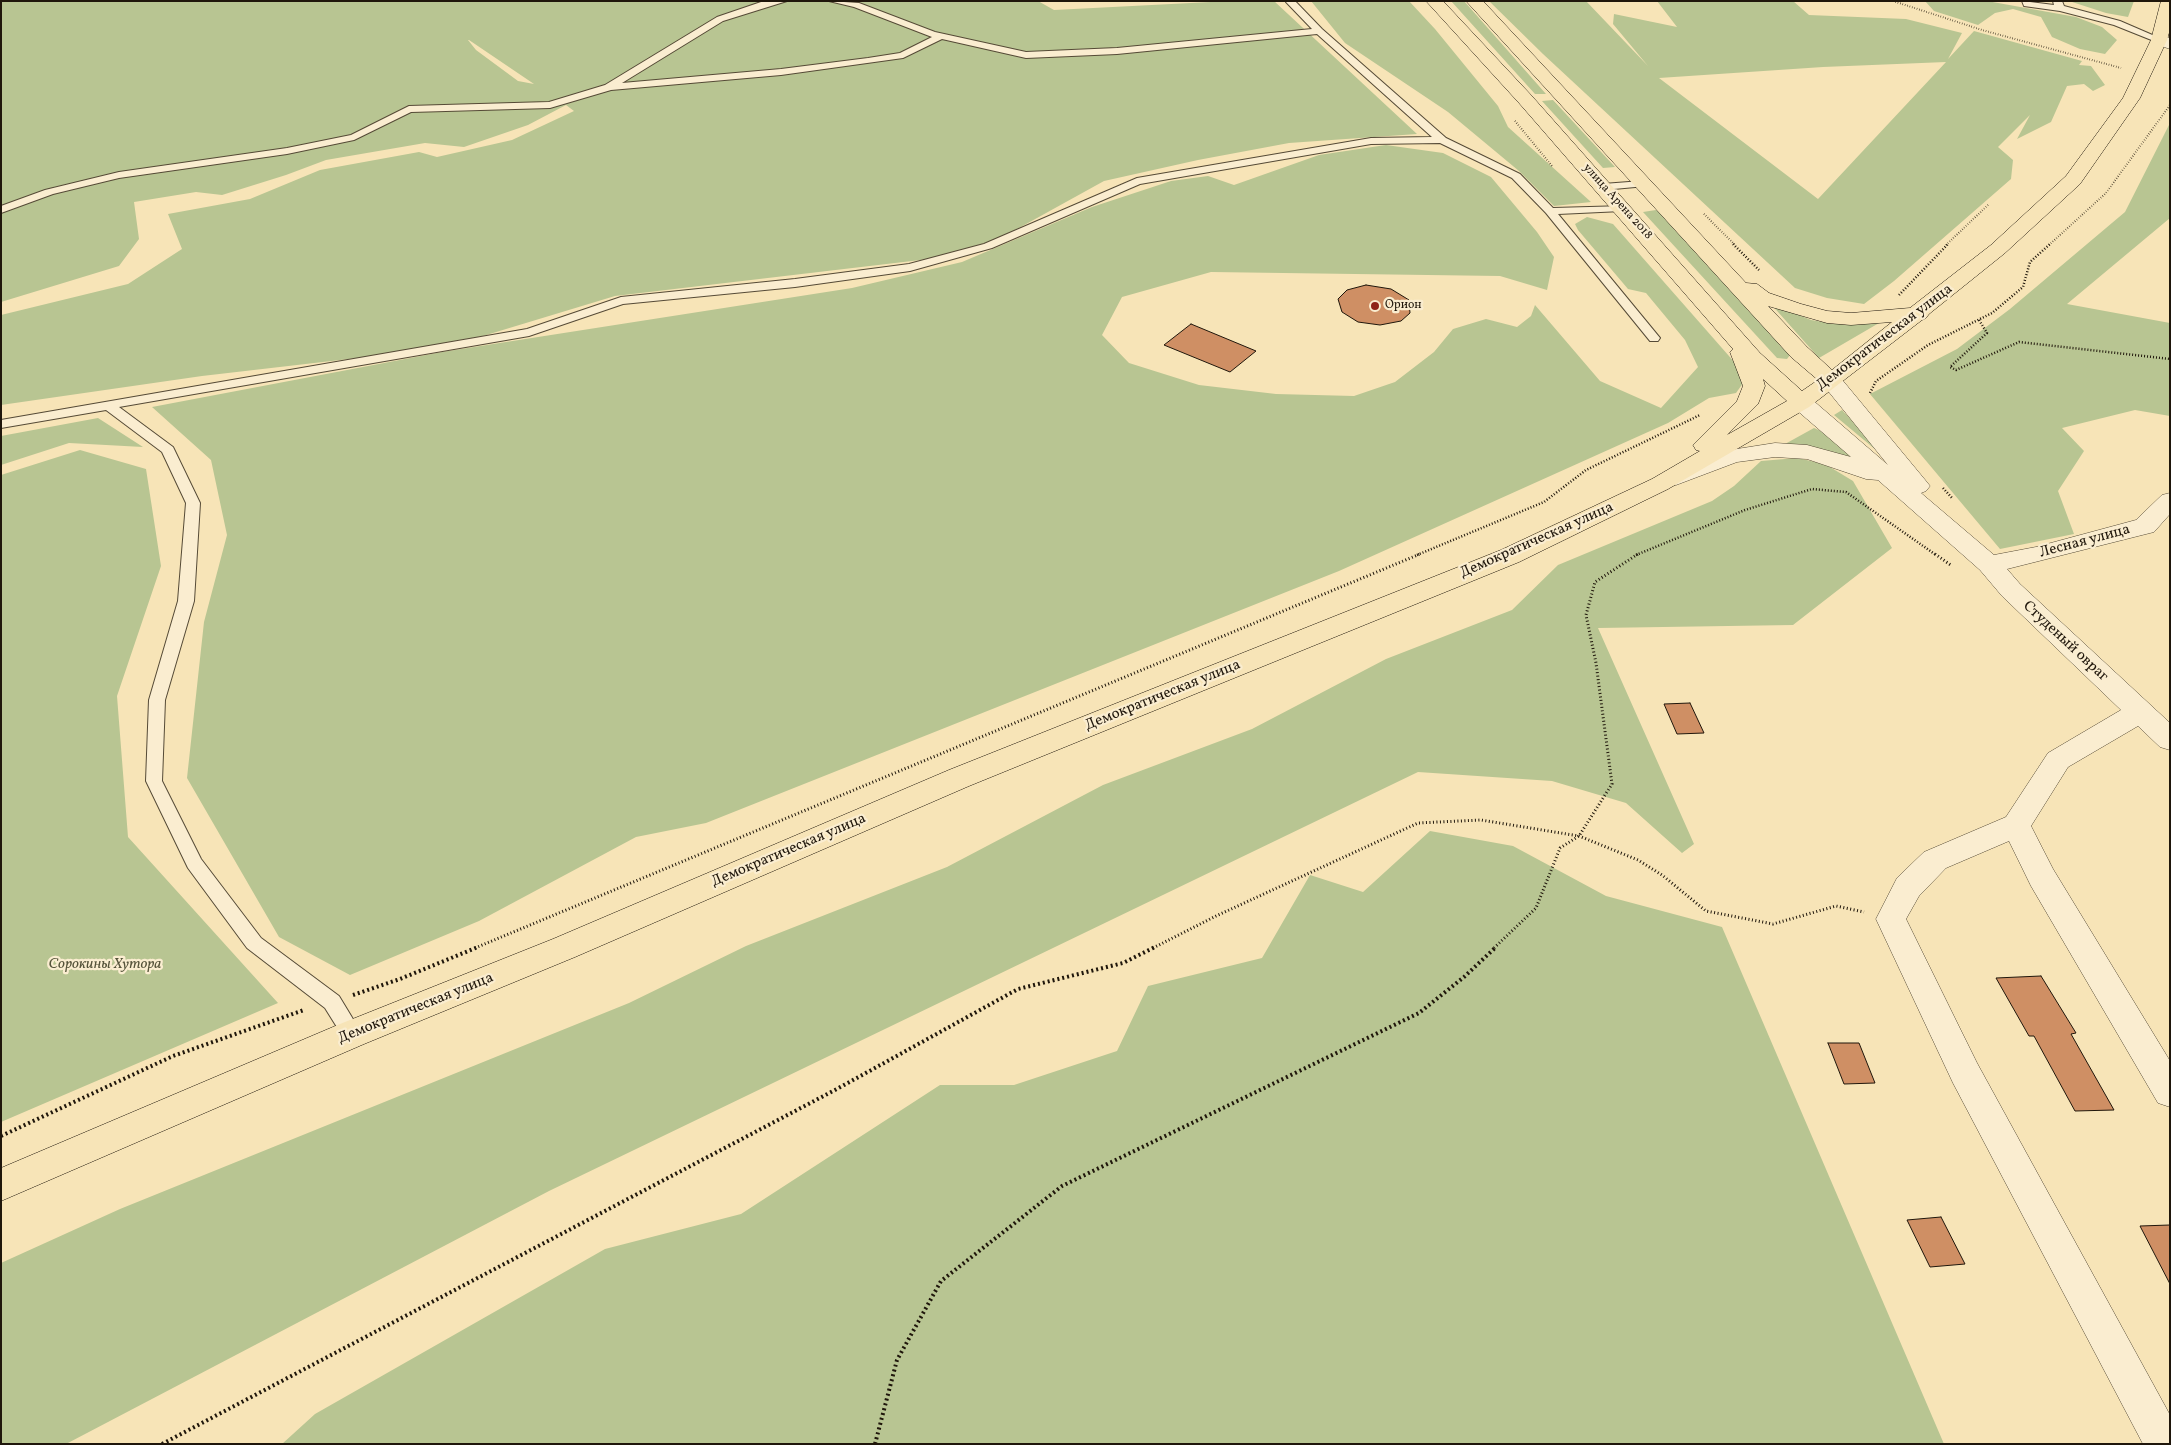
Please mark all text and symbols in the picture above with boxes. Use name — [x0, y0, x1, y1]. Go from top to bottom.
street label: улица Арена 2018 — [1579, 161, 1655, 243]
street label: Демократическая улица — [1813, 281, 1957, 395]
place label: Орион — [1385, 299, 1422, 313]
marker: Орион — [1369, 300, 1381, 312]
street label: Демократическая улица — [1457, 499, 1617, 583]
street label: Лесная улица — [2038, 521, 2132, 563]
street label: Студеный овраг — [2019, 598, 2111, 686]
street label: Демократическая улица — [1083, 657, 1243, 735]
street label: Демократическая улица — [709, 810, 869, 892]
park label: Сорокины Хутора — [49, 956, 161, 974]
street label: Демократическая улица — [336, 970, 496, 1048]

